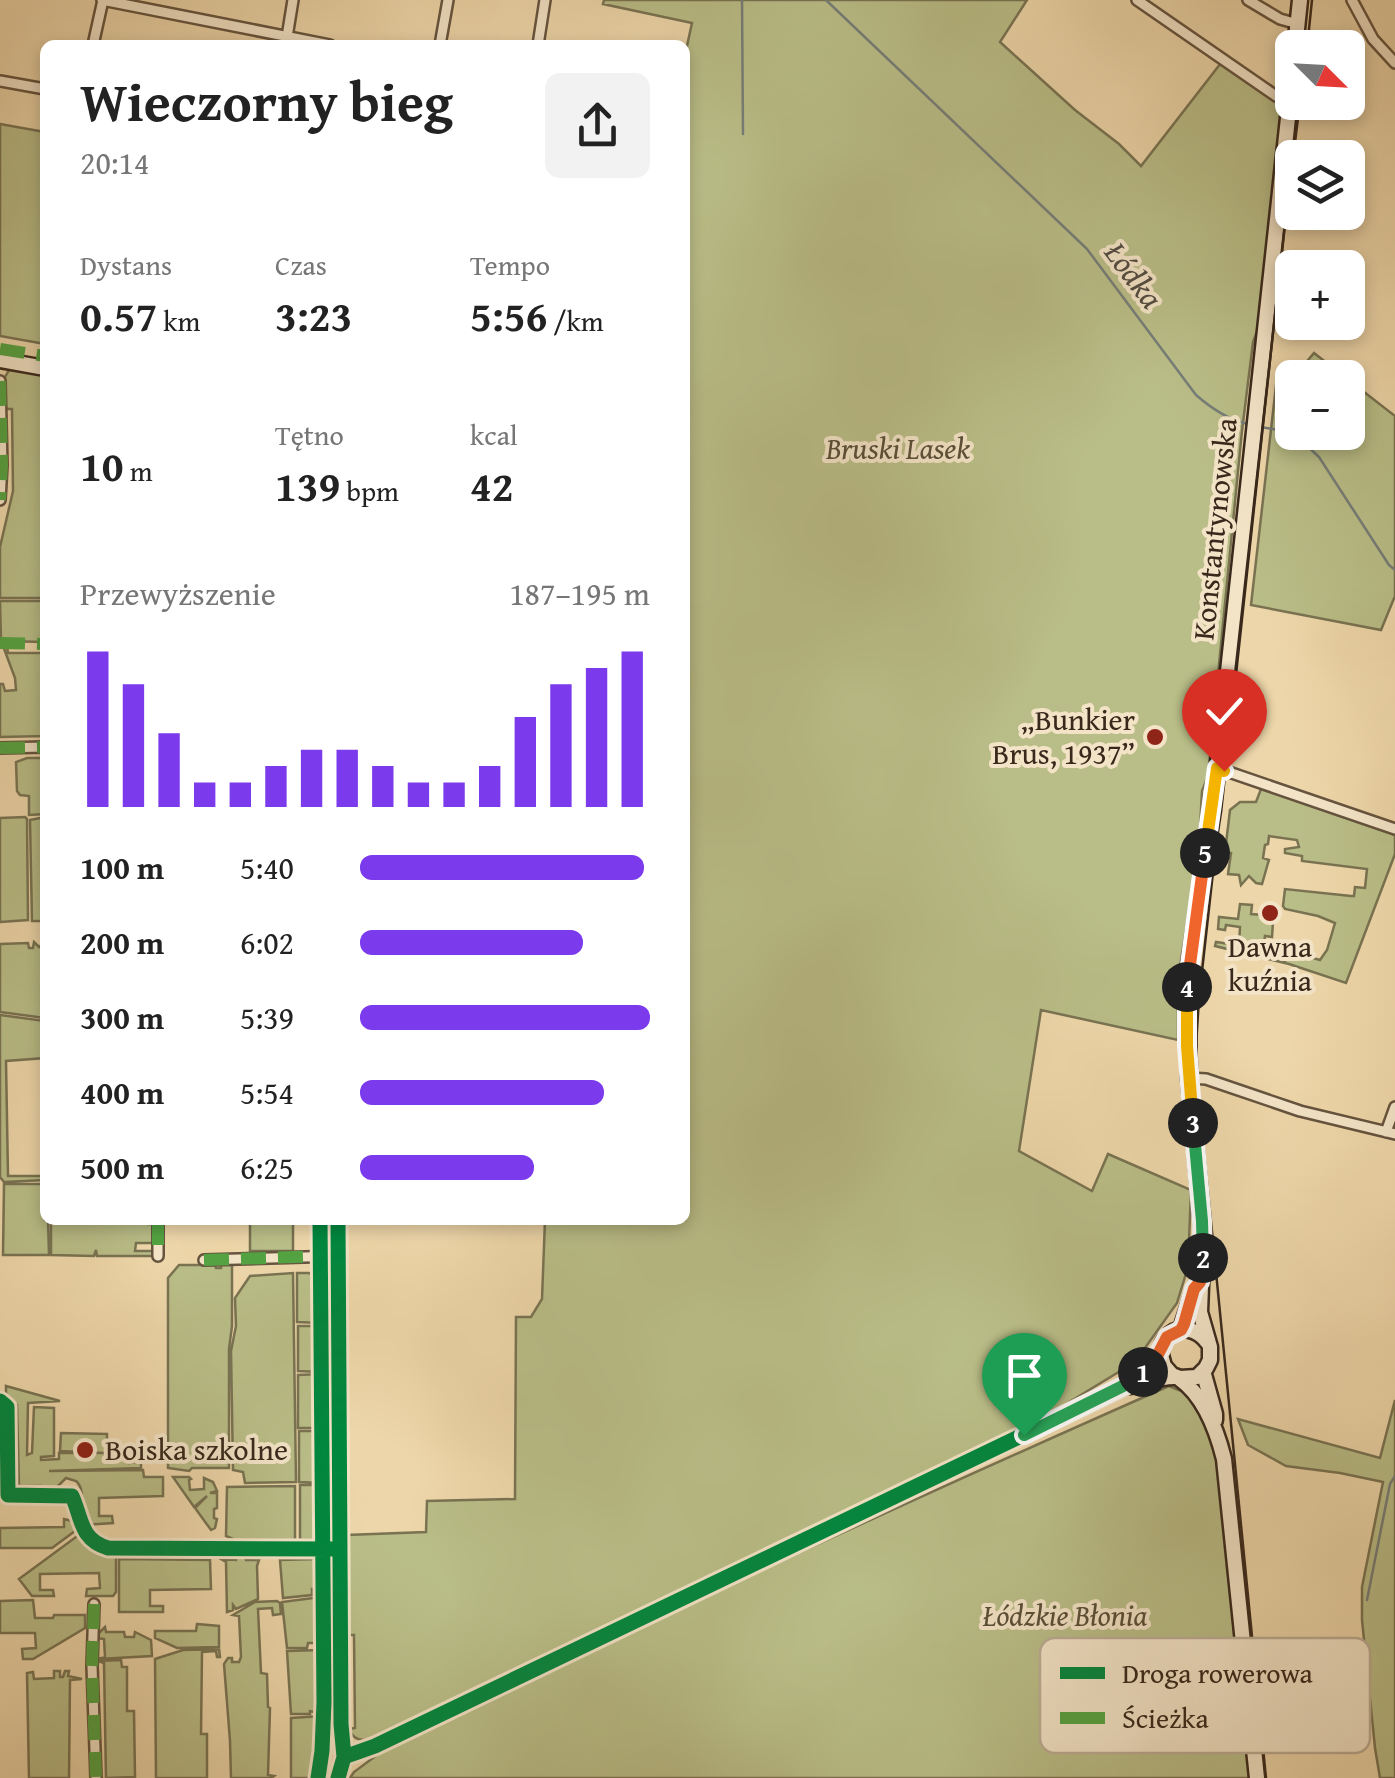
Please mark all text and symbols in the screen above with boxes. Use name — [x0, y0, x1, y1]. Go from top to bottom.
north arrow — [1275, 30, 1365, 120]
map controls — [1275, 30, 1365, 450]
text: Wieczorny bieg — [80, 61, 453, 141]
button: share — [545, 73, 650, 178]
text: 20:14 — [80, 139, 149, 186]
button: layers — [1275, 140, 1365, 230]
water label: Łódka — [1093, 231, 1175, 318]
text: Dystans — [80, 244, 172, 285]
text: Czas — [275, 244, 327, 285]
text: Tempo — [470, 244, 550, 285]
button: + — [1275, 250, 1365, 340]
text: 0.57 — [80, 285, 157, 346]
text: 3:23 — [275, 285, 352, 346]
text: 5:56 — [470, 285, 547, 346]
text: km — [157, 300, 200, 341]
text: /km — [547, 300, 604, 341]
button: − — [1275, 360, 1365, 450]
text: Tętno — [275, 414, 344, 455]
text: kcal — [470, 414, 518, 455]
street label: Konstantynowska — [1180, 416, 1248, 642]
park label: Bruski Lasek — [825, 426, 970, 470]
text: 10 — [80, 435, 124, 496]
text: m — [124, 450, 153, 491]
text: 139 — [275, 455, 340, 516]
text: 42 — [470, 455, 514, 516]
text: bpm — [340, 470, 399, 511]
text: Przewyższenie — [80, 570, 276, 617]
text: 187–195 m — [509, 570, 650, 617]
pin — [1182, 669, 1267, 772]
icon: check — [1197, 684, 1252, 739]
place label: „Bunkier Brus, 1937” — [992, 697, 1135, 775]
marker: „Bunkier Brus, 1937” — [1144, 726, 1166, 748]
pin: 5 — [1180, 828, 1230, 878]
text: 5 — [1198, 832, 1212, 873]
text: 100 m — [80, 844, 164, 891]
text: 5:40 — [240, 844, 294, 891]
marker: Dawna kuźnia — [1259, 902, 1281, 924]
text: 200 m — [80, 919, 164, 966]
text: 6:02 — [240, 919, 294, 966]
place label: Dawna kuźnia — [1228, 924, 1312, 1002]
pin: 4 — [1162, 962, 1212, 1012]
text: 4 — [1180, 966, 1194, 1007]
text: 300 m — [80, 994, 164, 1041]
text: 5:39 — [240, 994, 294, 1041]
text: 400 m — [80, 1069, 164, 1116]
text: 5:54 — [240, 1069, 294, 1116]
pin: 3 — [1168, 1098, 1218, 1148]
text: 3 — [1186, 1102, 1200, 1143]
text: 500 m — [80, 1144, 164, 1191]
text: 6:25 — [240, 1144, 294, 1191]
pin: 2 — [1178, 1233, 1228, 1283]
text: 2 — [1196, 1237, 1210, 1278]
pin — [982, 1333, 1067, 1436]
pin: 1 — [1118, 1347, 1168, 1397]
icon: arrive — [997, 1348, 1052, 1403]
text: 1 — [1136, 1351, 1150, 1392]
place label: Boiska szkolne — [105, 1427, 288, 1471]
marker: Boiska szkolne — [74, 1439, 96, 1461]
park label: Łódzkie Błonia — [982, 1593, 1148, 1637]
legend — [1040, 1638, 1370, 1753]
text: Droga rowerowa — [1122, 1652, 1314, 1693]
text: Ścieżka — [1122, 1697, 1210, 1738]

